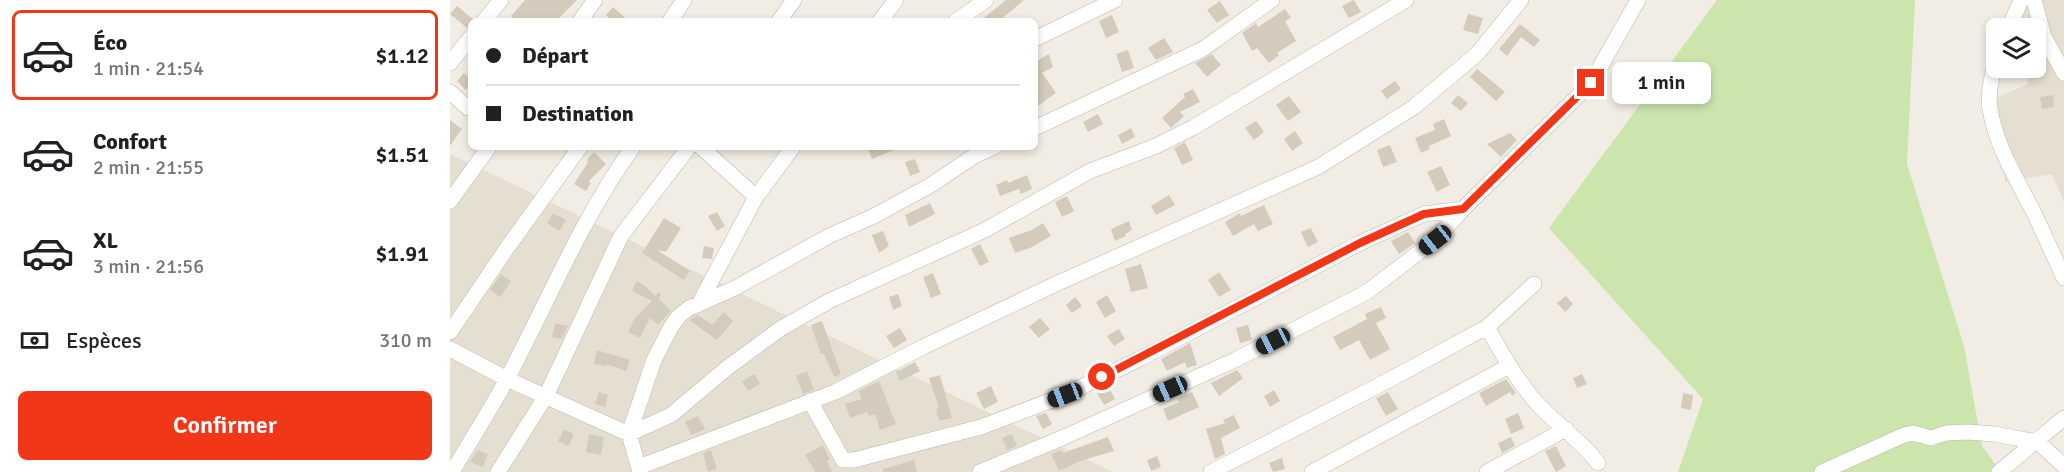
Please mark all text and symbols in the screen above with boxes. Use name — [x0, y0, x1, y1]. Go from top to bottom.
map controls — [1986, 18, 2046, 78]
button: layers — [1986, 18, 2046, 78]
icon: car — [21, 28, 75, 82]
text: Éco — [93, 29, 127, 56]
text: $1.12 — [375, 42, 429, 69]
text: Départ — [522, 42, 589, 69]
text: 1 min · 21:54 — [93, 56, 204, 81]
callout: 1 min — [1612, 62, 1711, 104]
route end — [1577, 69, 1604, 96]
text: 1 min — [1638, 70, 1685, 95]
text: Destination — [522, 100, 634, 127]
icon: car — [21, 127, 75, 181]
text: Confort — [93, 128, 167, 155]
text: $1.51 — [375, 141, 429, 168]
text: 2 min · 21:55 — [93, 155, 204, 180]
car — [1415, 222, 1455, 258]
icon: car — [21, 226, 75, 280]
text: XL — [93, 227, 118, 254]
text: $1.91 — [375, 240, 429, 267]
text: 3 min · 21:56 — [93, 254, 204, 279]
icon: cash — [18, 324, 51, 357]
car — [1253, 325, 1293, 357]
text: Espèces — [66, 327, 142, 354]
text: 310 m — [379, 328, 432, 353]
route start — [1088, 363, 1115, 390]
car — [1150, 373, 1190, 405]
car — [1045, 380, 1085, 410]
button: Confirmer — [18, 391, 432, 460]

